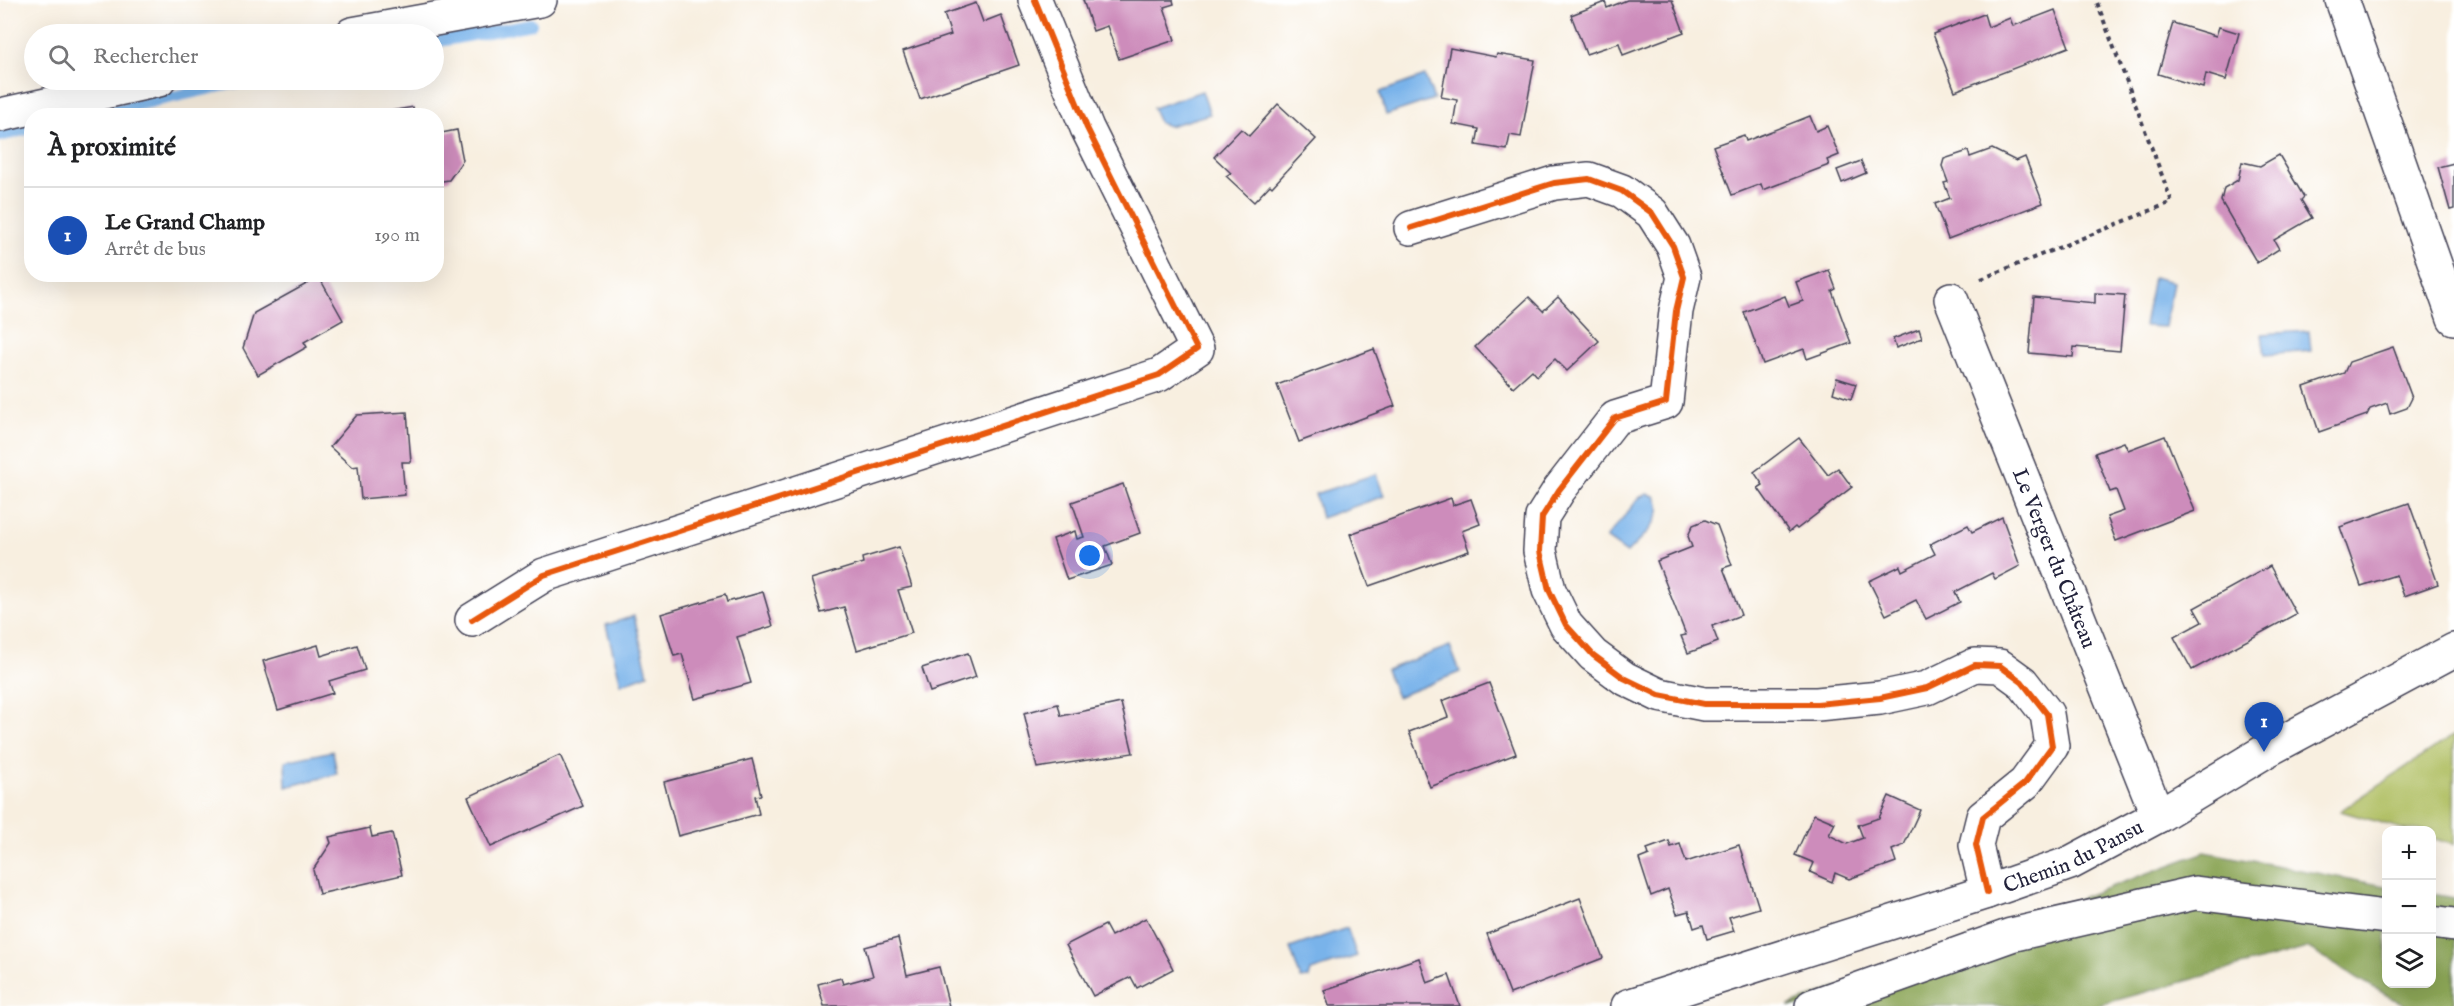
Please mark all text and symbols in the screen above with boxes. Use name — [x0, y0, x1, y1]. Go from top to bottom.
search box — [24, 24, 444, 90]
icon: search — [45, 41, 78, 74]
text: Rechercher — [93, 43, 198, 71]
text: À proximité — [48, 131, 176, 164]
text: Le Grand Champ — [105, 209, 265, 237]
text: 1 — [64, 223, 71, 248]
text: 190 m — [374, 223, 420, 248]
text: Arrêt de bus — [105, 237, 206, 262]
street label: Le Verger du Château — [2005, 465, 2101, 653]
your location — [1075, 541, 1104, 570]
pin: 1 — [2244, 702, 2284, 752]
street label: Chemin du Pansu — [2000, 814, 2148, 900]
map controls — [2382, 826, 2436, 988]
button: + — [2382, 826, 2436, 880]
button: − — [2382, 880, 2436, 934]
button: layers — [2382, 934, 2436, 988]

